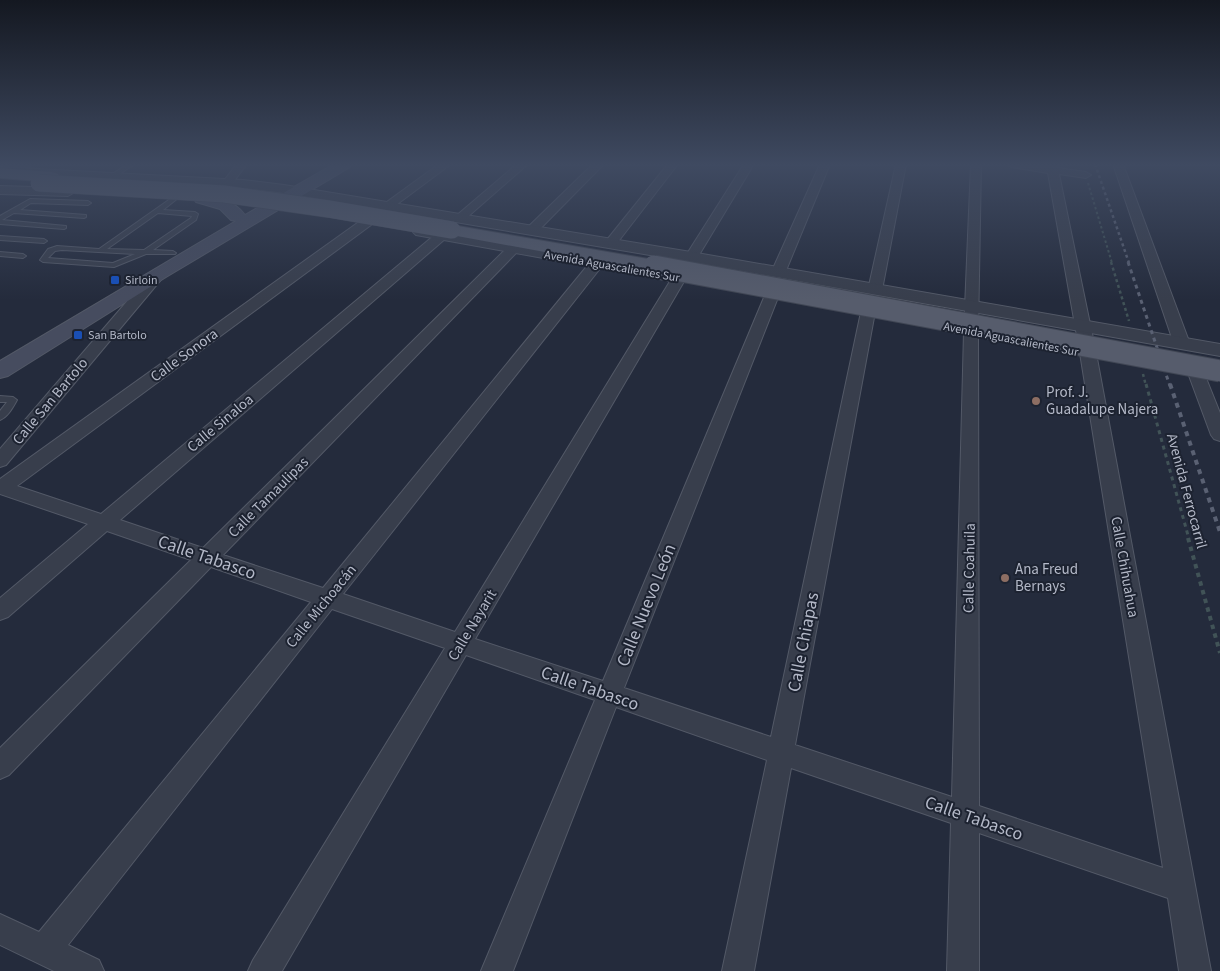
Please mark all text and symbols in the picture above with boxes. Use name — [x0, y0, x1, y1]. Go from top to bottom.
street label: Avenida Aguascalientes Sur — [543, 246, 682, 287]
place label: Sirloin — [125, 272, 158, 289]
marker: Sirloin — [109, 274, 121, 286]
street label: Avenida Aguascalientes Sur — [942, 318, 1081, 361]
street label: Calle Sonora — [146, 324, 222, 387]
place label: San Bartolo — [88, 327, 147, 344]
marker: San Bartolo — [72, 329, 84, 341]
street label: Calle San Bartolo — [8, 353, 93, 449]
place label: Prof. J. Guadalupe Najera — [1046, 382, 1158, 420]
street label: Calle Sinaloa — [183, 389, 258, 457]
marker: Prof. J. Guadalupe Najera — [1030, 395, 1042, 407]
street label: Avenida Ferrocarril — [1161, 431, 1212, 551]
street label: Calle Tamaulipas — [223, 452, 313, 542]
street label: Calle Chihuahua — [1105, 515, 1144, 619]
street label: Calle Coahuila — [958, 523, 981, 613]
street label: Calle Tabasco — [154, 529, 259, 586]
street label: Calle Nuevo León — [610, 540, 682, 670]
place label: Ana Freud Bernays — [1015, 559, 1078, 597]
street label: Calle Michoacán — [281, 560, 362, 652]
marker: Ana Freud Bernays — [999, 572, 1011, 584]
street label: Calle Nayarit — [443, 586, 502, 665]
street label: Calle Chiapas — [782, 590, 825, 694]
street label: Calle Tabasco — [537, 660, 642, 717]
street label: Calle Tabasco — [921, 790, 1026, 847]

